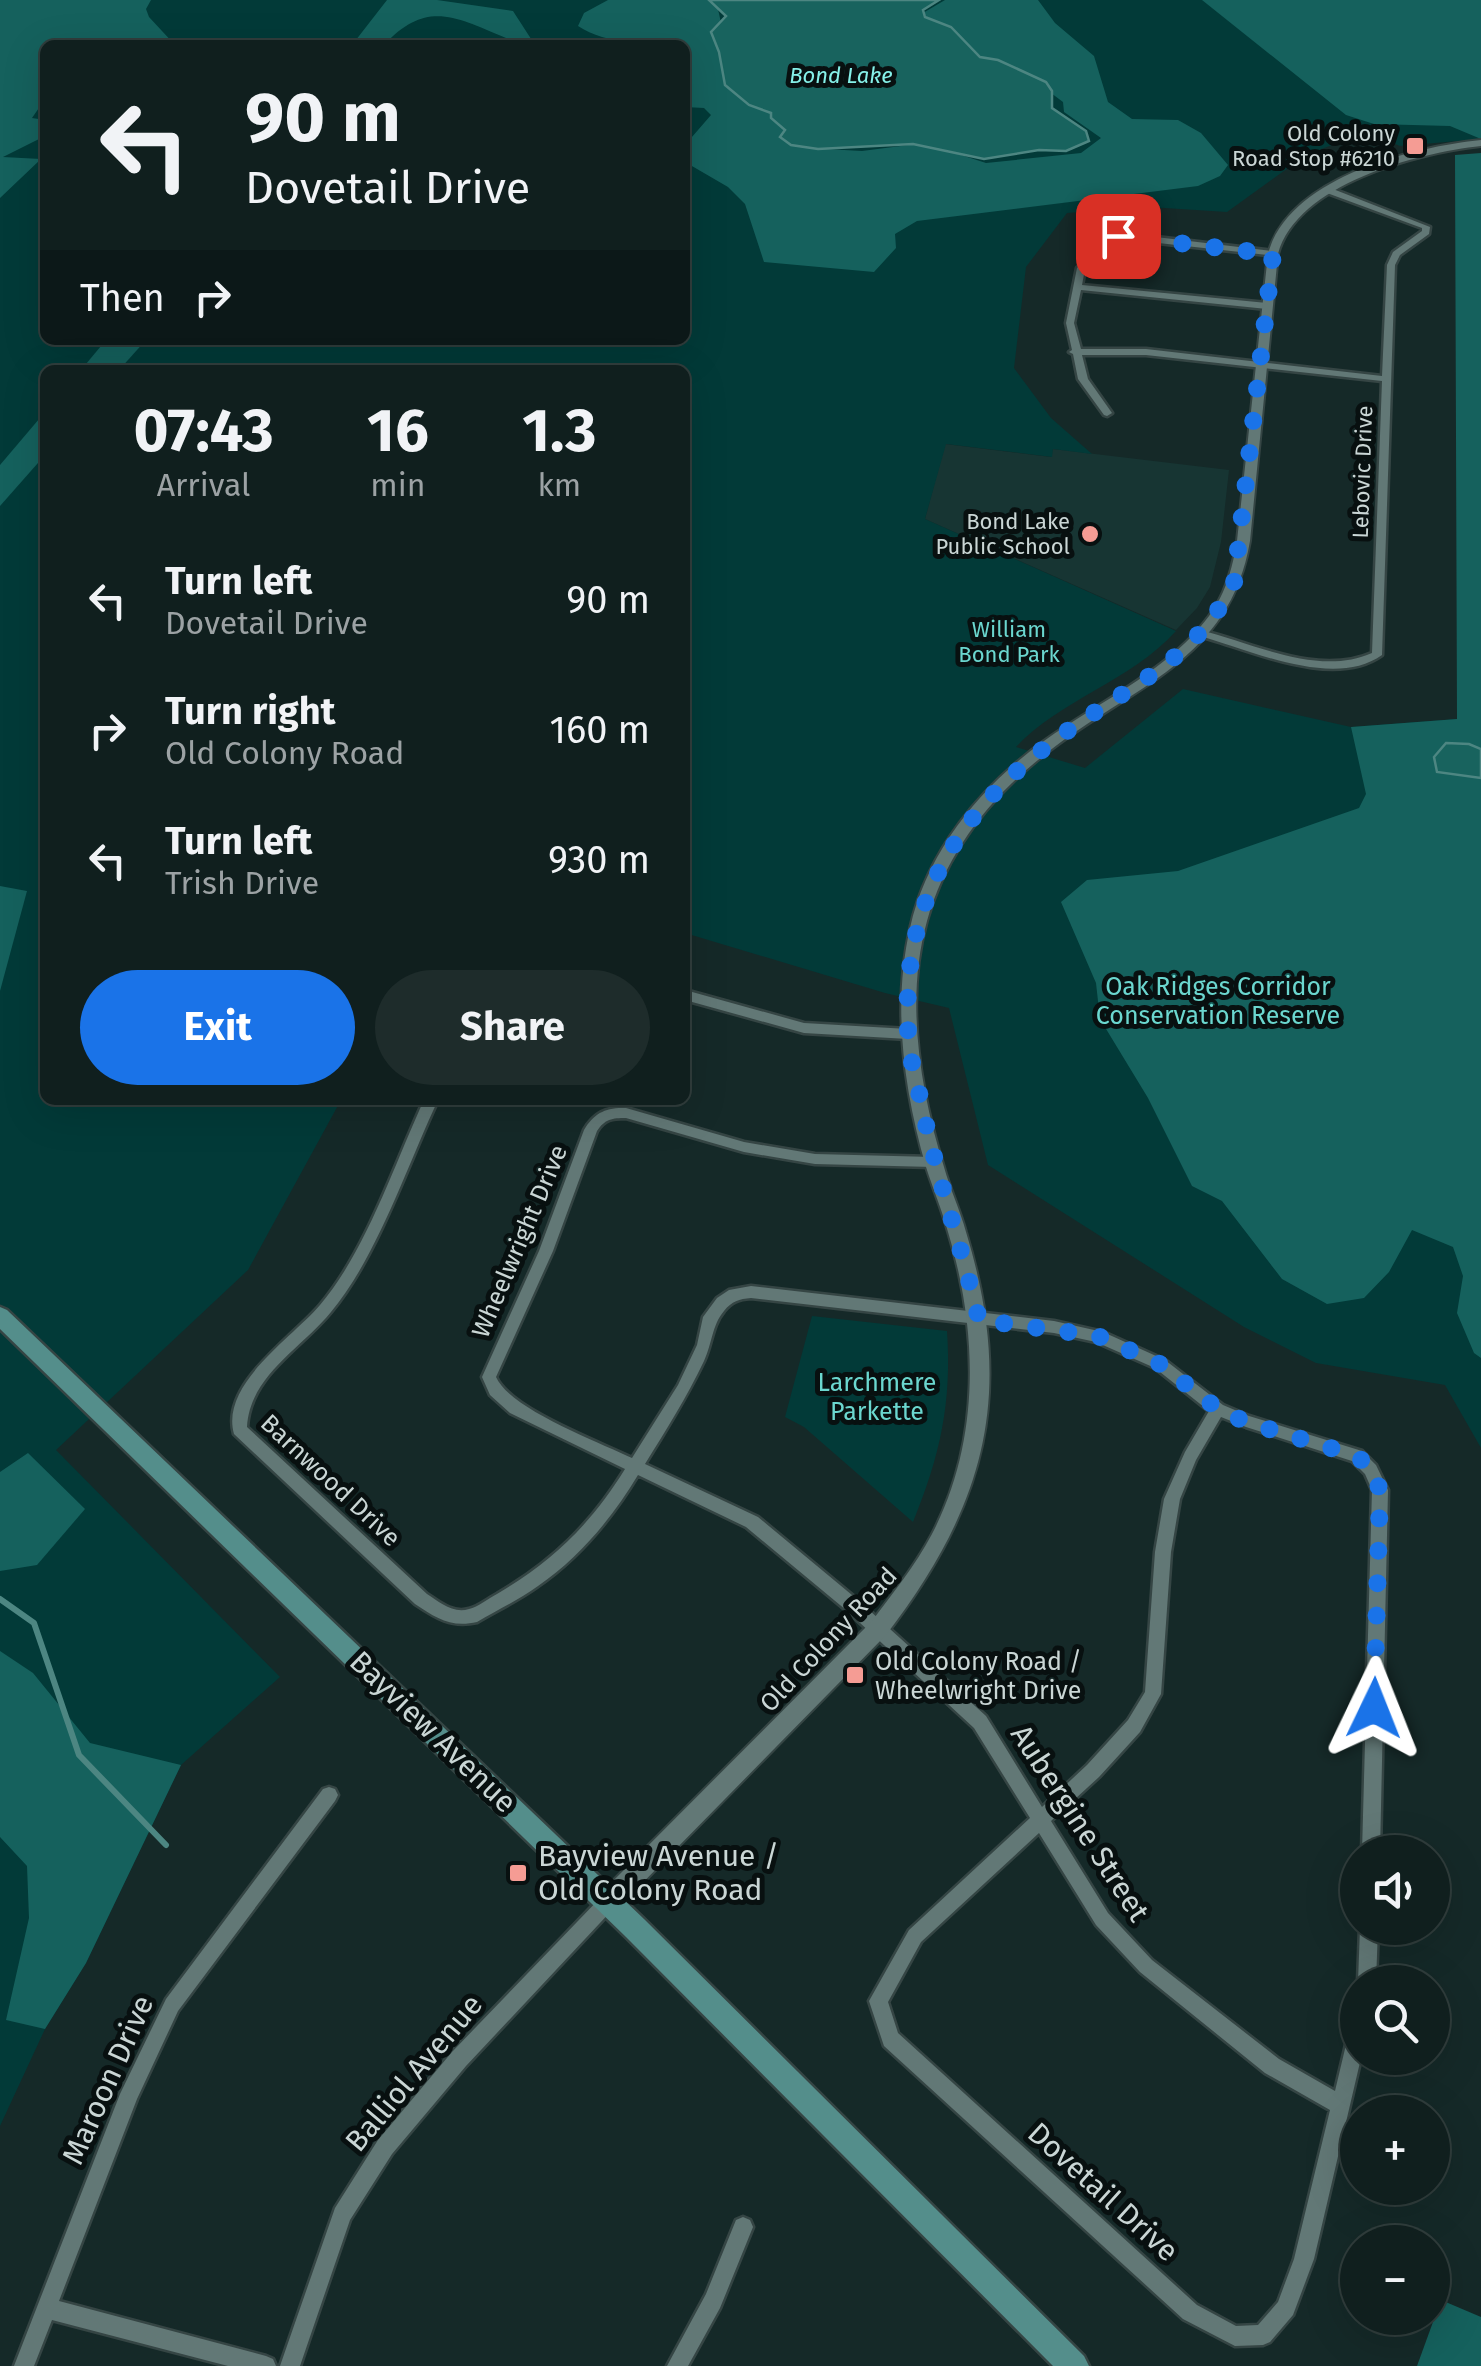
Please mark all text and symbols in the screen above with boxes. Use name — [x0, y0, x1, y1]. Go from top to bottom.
water label: Bond Lake — [789, 62, 893, 89]
text: 90 m — [245, 76, 401, 160]
icon: left — [80, 80, 210, 210]
place label: Old Colony Road Stop #6210 — [1232, 120, 1395, 172]
marker: Old Colony Road Stop #6210 — [1404, 135, 1426, 157]
text: Dovetail Drive — [245, 161, 530, 215]
pin — [1076, 194, 1161, 279]
icon: arrive — [1091, 209, 1146, 264]
icon: right — [185, 270, 240, 325]
text: Then — [80, 275, 165, 321]
text: 07:43 — [133, 395, 274, 467]
text: 16 — [367, 395, 429, 467]
text: 1.3 — [522, 395, 597, 467]
street label: Lebovic Drive — [1347, 405, 1378, 539]
text: Arrival — [157, 466, 250, 504]
text: min — [370, 466, 425, 504]
text: km — [537, 466, 581, 504]
place label: Bond Lake Public School — [935, 508, 1070, 560]
marker: Bond Lake Public School — [1079, 523, 1101, 545]
text: Turn left — [165, 558, 312, 604]
icon: left — [80, 573, 135, 628]
text: 90 m — [566, 577, 650, 623]
text: Dovetail Drive — [165, 604, 368, 642]
park label: William Bond Park — [958, 616, 1060, 668]
text: Turn right — [165, 688, 335, 734]
icon: right — [80, 703, 135, 758]
text: 160 m — [549, 707, 650, 753]
text: Old Colony Road — [165, 734, 404, 772]
text: Turn left — [165, 818, 312, 864]
icon: left — [80, 833, 135, 888]
text: 930 m — [548, 837, 650, 883]
text: Trish Drive — [165, 864, 319, 902]
button: Exit — [80, 970, 355, 1085]
button: Share — [375, 970, 650, 1085]
park label: Oak Ridges Corridor Conservation Reserve — [1096, 972, 1340, 1031]
street label: Wheelwright Drive — [466, 1141, 574, 1342]
park label: Larchmere Parkette — [818, 1368, 936, 1427]
street label: Barnwood Drive — [254, 1408, 407, 1553]
street label: Old Colony Road — [754, 1561, 903, 1718]
street label: Bayview Avenue — [342, 1644, 524, 1820]
place label: Old Colony Road / Wheelwright Drive — [875, 1647, 1082, 1706]
position arrow — [1322, 1656, 1426, 1760]
marker: Old Colony Road / Wheelwright Drive — [844, 1664, 866, 1686]
street label: Aubergine Street — [1003, 1718, 1157, 1928]
map controls — [1340, 1835, 1450, 2335]
button: sound — [1340, 1835, 1450, 1945]
place label: Bayview Avenue / Old Colony Road — [538, 1838, 779, 1908]
marker: Bayview Avenue / Old Colony Road — [507, 1862, 529, 1884]
button: search — [1340, 1965, 1450, 2075]
street label: Balliol Avenue — [338, 1987, 490, 2159]
street label: Maroon Drive — [55, 1990, 161, 2170]
button: + — [1340, 2095, 1450, 2205]
street label: Dovetail Drive — [1020, 2115, 1186, 2269]
button: − — [1340, 2225, 1450, 2335]

